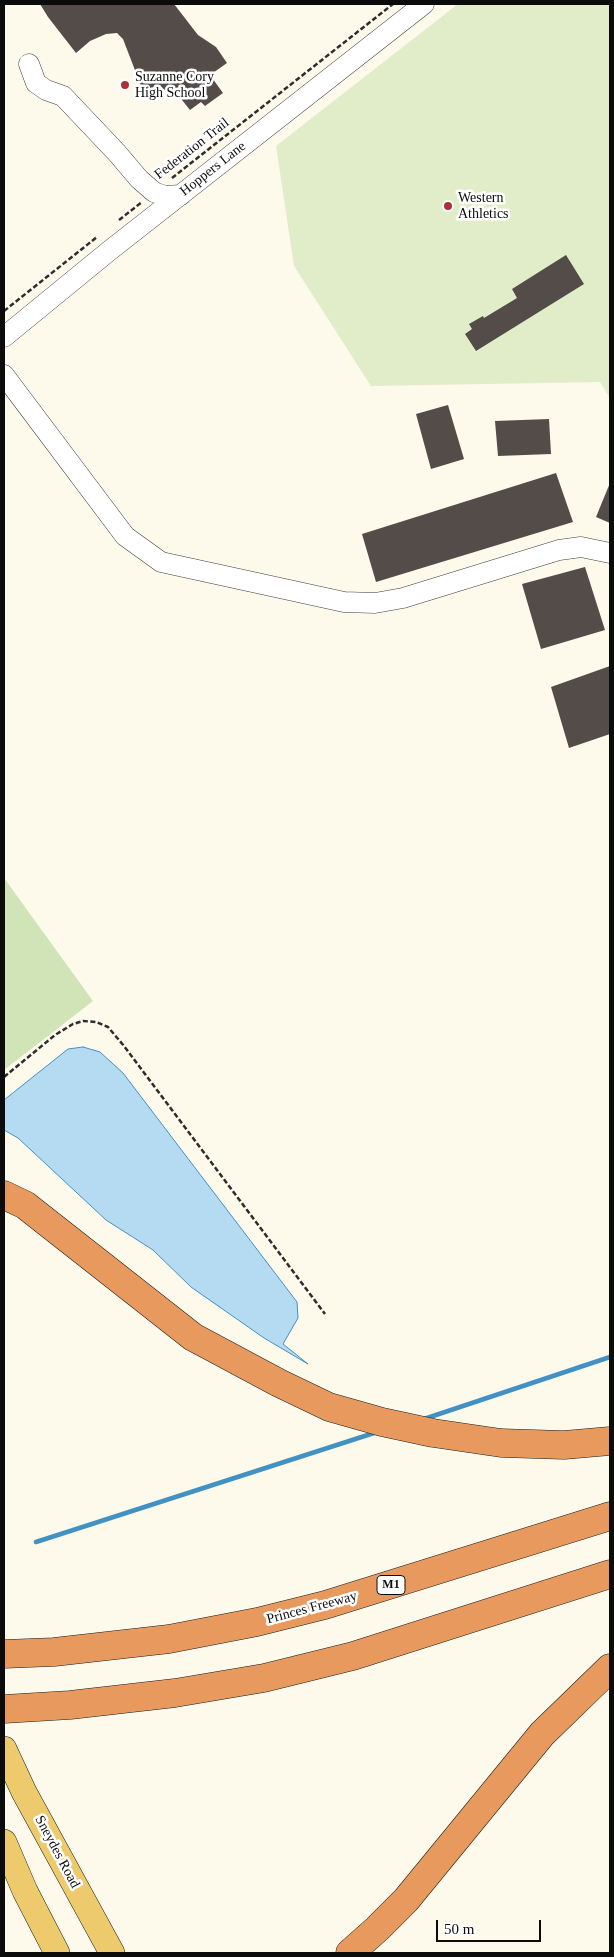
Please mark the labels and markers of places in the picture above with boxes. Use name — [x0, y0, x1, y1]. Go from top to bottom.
place label: Suzanne Cory High School — [135, 69, 214, 102]
marker: Suzanne Cory High School — [119, 79, 131, 91]
place label: Western Athletics — [458, 190, 509, 222]
marker: Western Athletics — [442, 200, 454, 212]

